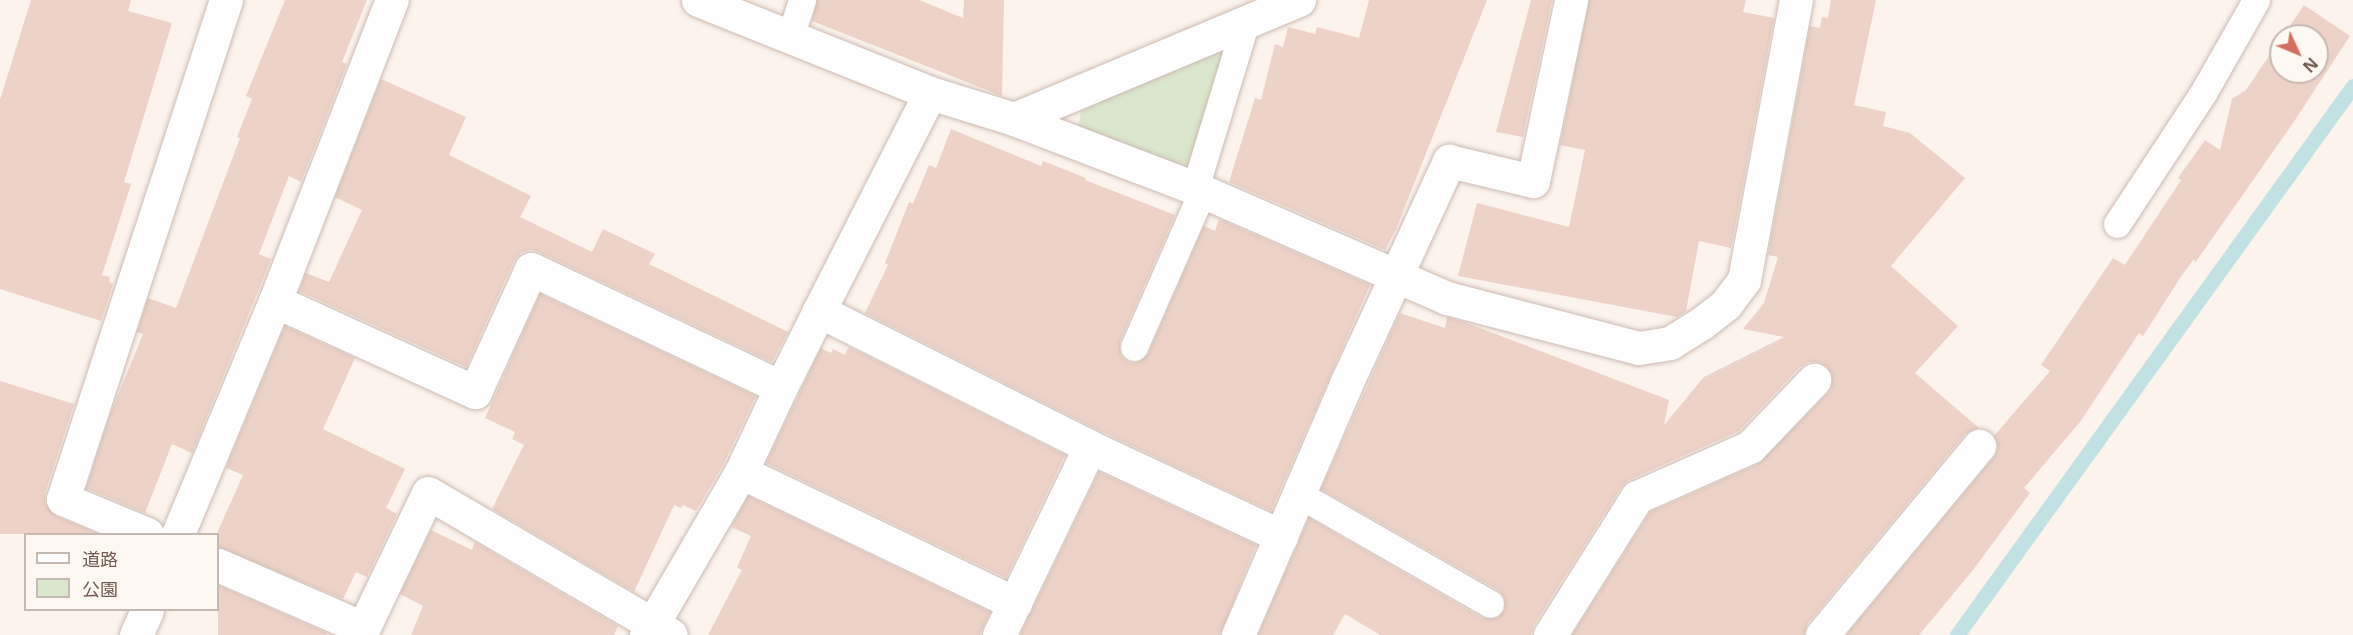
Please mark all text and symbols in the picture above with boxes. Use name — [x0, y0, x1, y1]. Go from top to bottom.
north arrow — [2269, 24, 2329, 84]
text: N — [2298, 53, 2323, 77]
legend — [24, 533, 219, 611]
text: 道路 — [82, 547, 118, 571]
text: 公園 — [82, 577, 118, 601]

